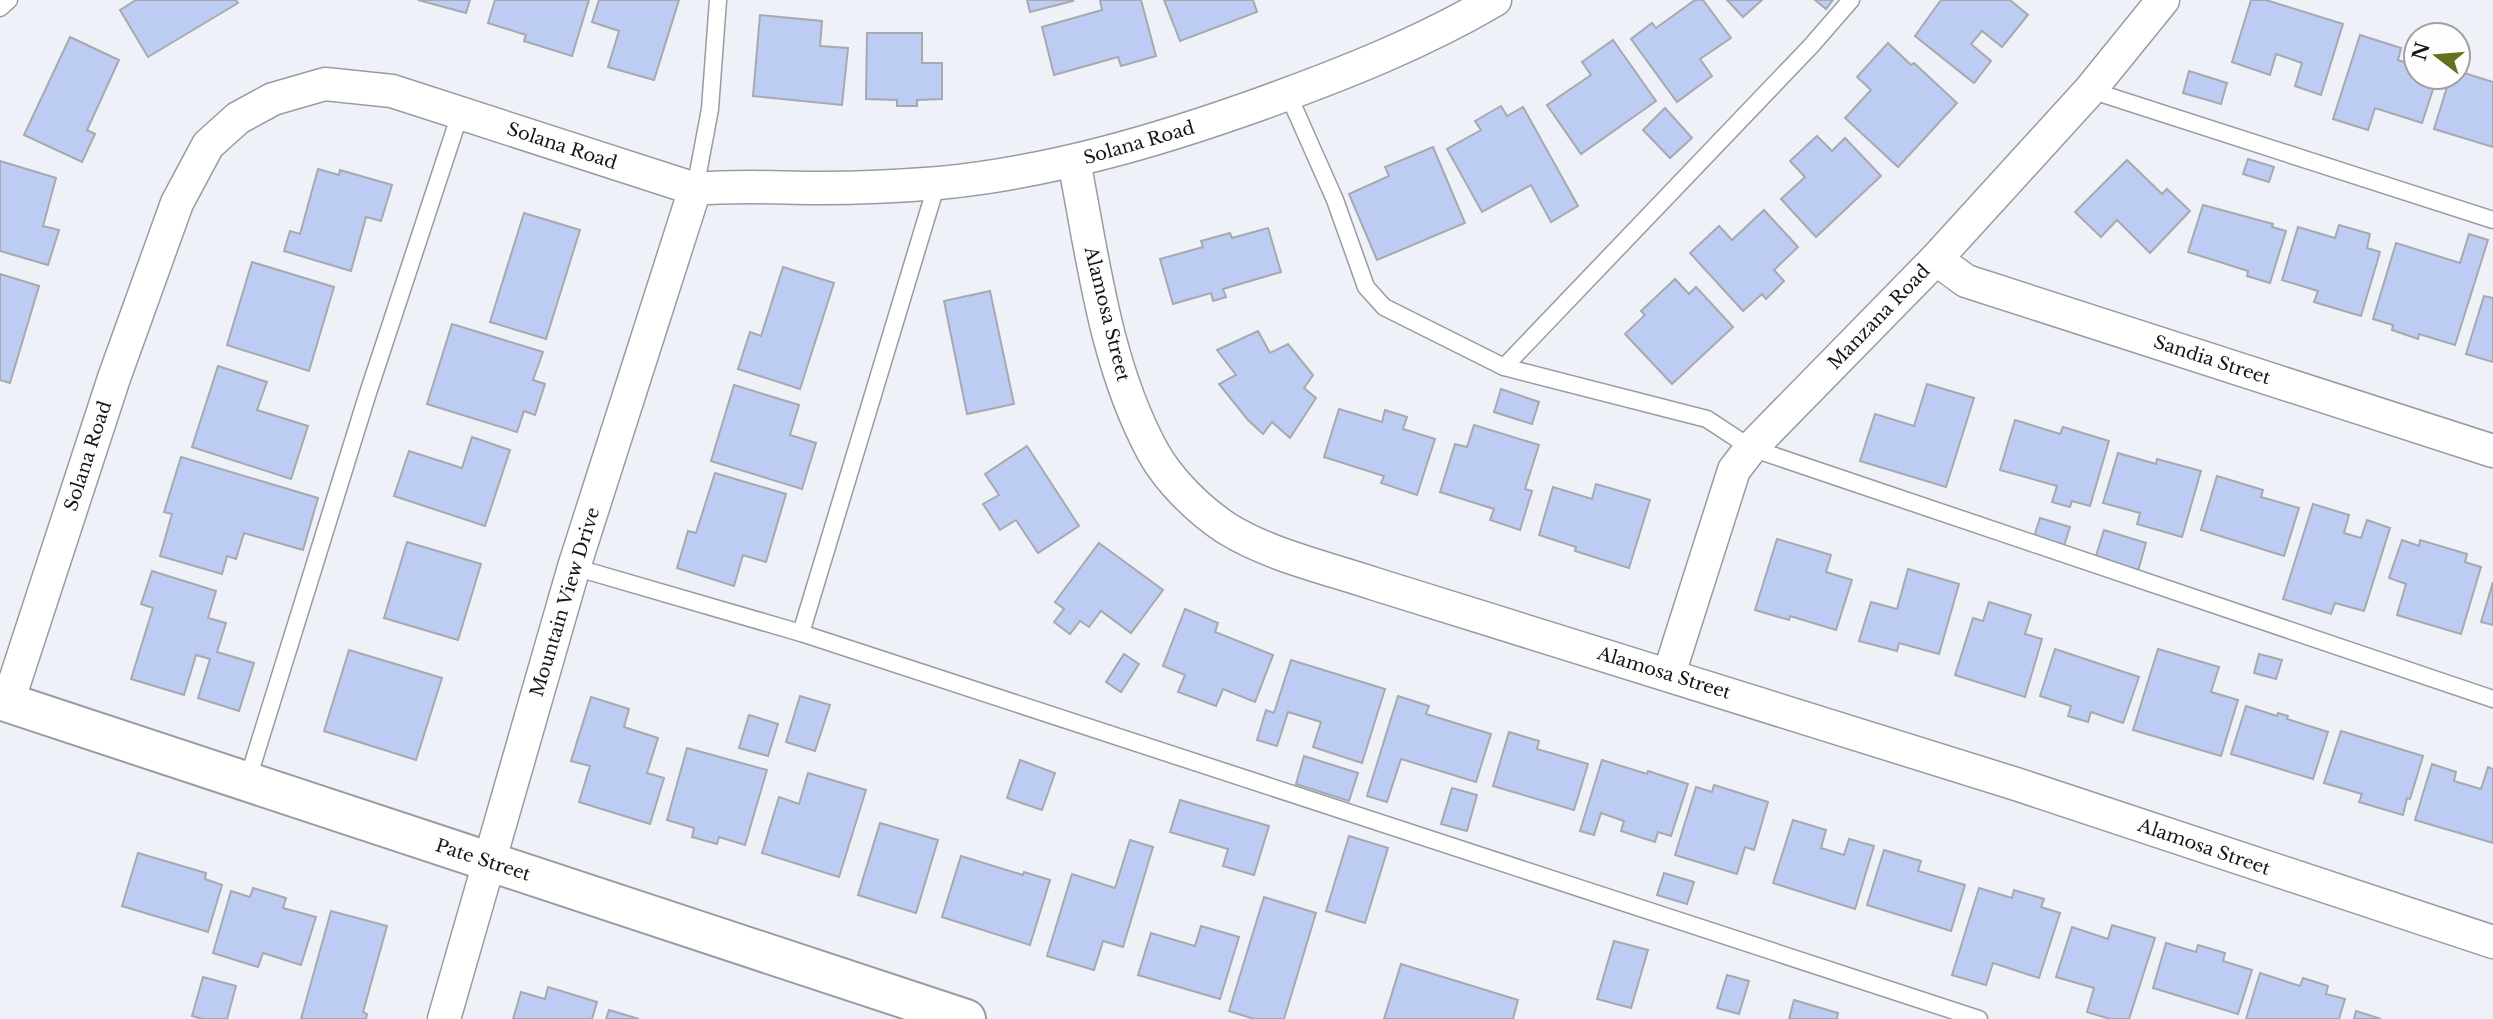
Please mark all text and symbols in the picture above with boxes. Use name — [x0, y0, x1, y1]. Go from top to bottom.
north arrow — [2402, 21, 2472, 91]
text: N — [2408, 40, 2435, 63]
street label: Solana Road — [1081, 117, 1197, 169]
street label: Solana Road — [504, 118, 620, 174]
street label: Alamosa Street — [1079, 243, 1134, 384]
street label: Manzana Road — [1823, 260, 1935, 374]
street label: Sandia Street — [2151, 331, 2273, 389]
street label: Solana Road — [60, 398, 116, 514]
street label: Mountain View Drive — [526, 505, 604, 699]
street label: Alamosa Street — [1594, 642, 1733, 704]
street label: Alamosa Street — [2134, 814, 2273, 880]
street label: Pate Street — [433, 834, 533, 886]

